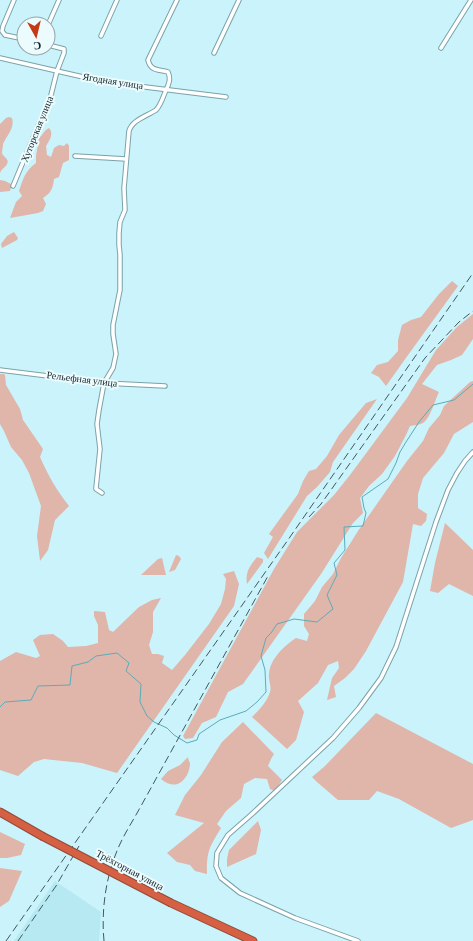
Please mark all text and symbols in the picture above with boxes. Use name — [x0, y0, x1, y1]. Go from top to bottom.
north arrow — [16, 16, 56, 56]
text: С — [33, 39, 42, 52]
street label: Ягодная улица — [82, 71, 145, 91]
street label: Хуторская улица — [19, 94, 55, 164]
street label: Рельефная улица — [46, 369, 119, 389]
street label: Трёхгорная улица — [94, 848, 166, 893]

